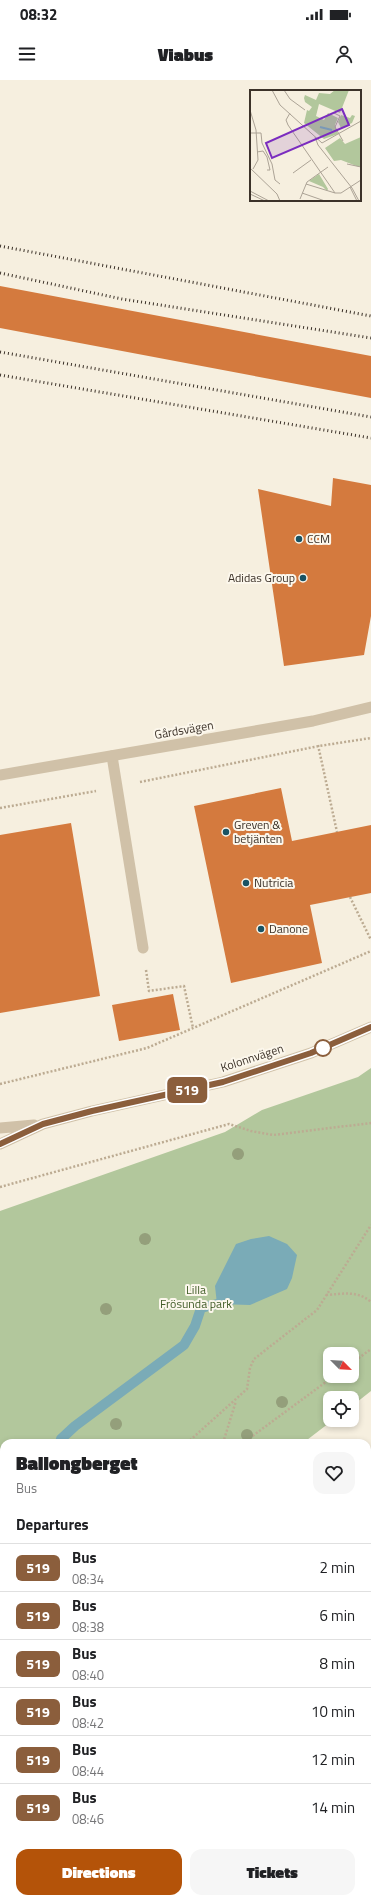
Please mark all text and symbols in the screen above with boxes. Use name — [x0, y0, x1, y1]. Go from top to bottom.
text: 08:32 — [20, 3, 57, 26]
text: Viabus — [158, 41, 213, 68]
icon: menu — [16, 43, 38, 65]
icon: person — [333, 43, 355, 65]
inset map — [250, 90, 361, 201]
place label: CCM — [307, 529, 330, 548]
marker: CCM — [294, 534, 304, 544]
place label: Adidas Group — [228, 568, 295, 587]
marker: Adidas Group — [298, 573, 308, 583]
street label: Gårdsvägen — [153, 715, 215, 744]
place label: Greven & betjänten — [234, 815, 282, 848]
marker: Greven & betjänten — [221, 827, 231, 837]
place label: Nutricia — [254, 873, 293, 892]
marker: Nutricia — [241, 878, 251, 888]
place label: Danone — [269, 919, 308, 938]
marker: Danone — [256, 924, 266, 934]
street label: Kolonnvägen — [218, 1038, 286, 1077]
unlabelled marker — [314, 1039, 332, 1057]
line badge: 519 — [164, 1077, 210, 1103]
text: 519 — [175, 1079, 199, 1100]
park label: Lilla Frösunda park — [160, 1280, 232, 1313]
north arrow — [323, 1347, 359, 1383]
map controls — [323, 1347, 359, 1427]
button: locate — [323, 1391, 359, 1427]
text: Ballongberget — [16, 1448, 138, 1477]
button: heart — [313, 1452, 355, 1494]
text: Bus — [16, 1478, 37, 1498]
text: Departures — [16, 1513, 89, 1536]
text: Bus — [72, 1546, 97, 1569]
text: 2 min — [319, 1556, 355, 1579]
text: 519 — [26, 1557, 50, 1578]
text: 08:34 — [72, 1569, 104, 1589]
text: Bus — [72, 1594, 97, 1617]
text: 6 min — [319, 1604, 355, 1627]
text: 519 — [26, 1605, 50, 1626]
text: 08:38 — [72, 1617, 104, 1637]
text: Bus — [72, 1642, 97, 1665]
text: 8 min — [319, 1652, 355, 1675]
text: 519 — [26, 1653, 50, 1674]
text: 08:40 — [72, 1665, 104, 1685]
text: Bus — [72, 1690, 97, 1713]
text: 10 min — [311, 1700, 355, 1723]
text: 519 — [26, 1701, 50, 1722]
text: 08:42 — [72, 1713, 104, 1733]
text: Bus — [72, 1738, 97, 1761]
text: 12 min — [311, 1748, 355, 1771]
text: 519 — [26, 1749, 50, 1770]
text: 08:44 — [72, 1761, 104, 1781]
text: Bus — [72, 1786, 97, 1809]
text: 14 min — [311, 1796, 355, 1819]
text: 519 — [26, 1797, 50, 1818]
text: 08:46 — [72, 1809, 104, 1829]
button: Directions — [16, 1849, 182, 1895]
button: Tickets — [190, 1849, 355, 1895]

